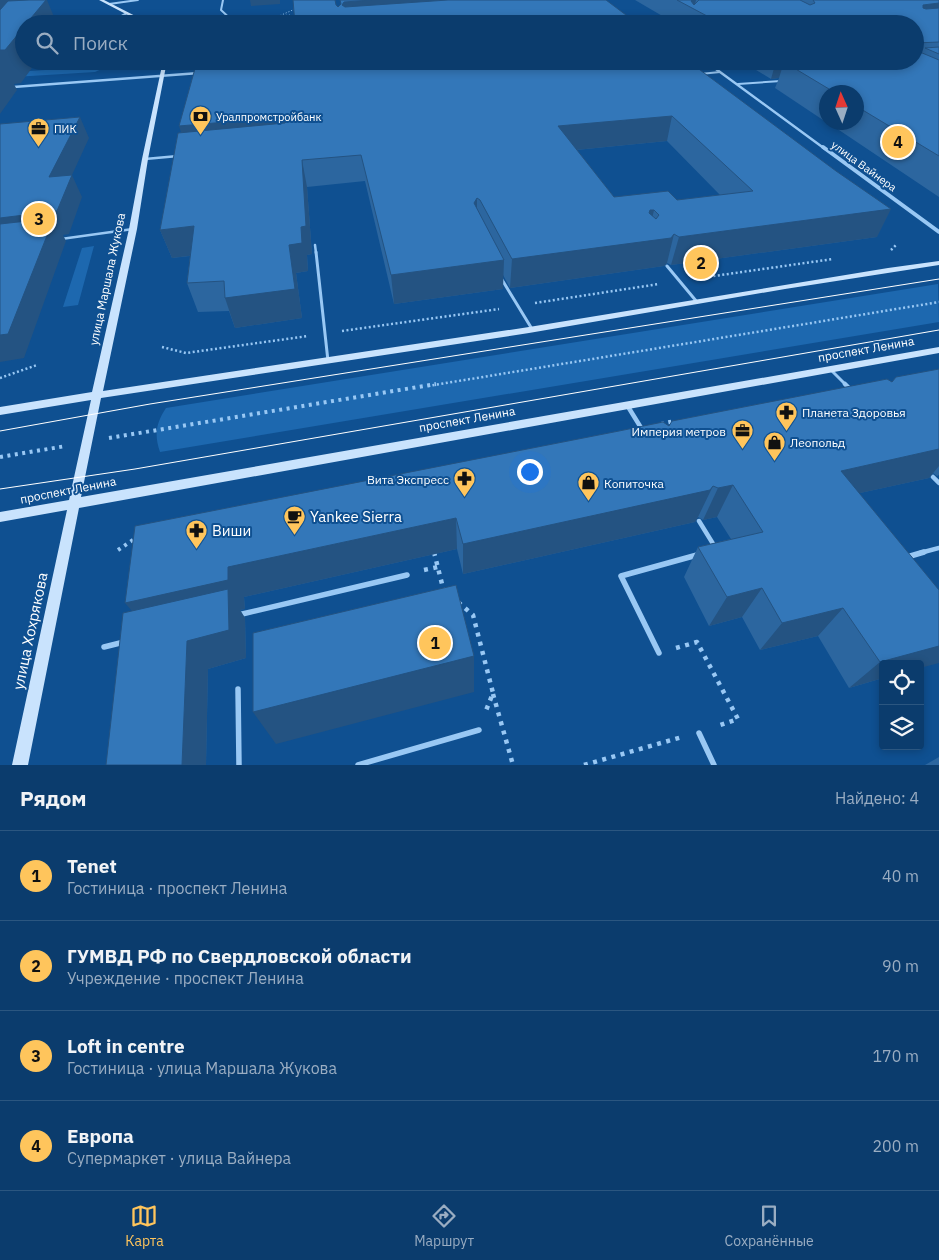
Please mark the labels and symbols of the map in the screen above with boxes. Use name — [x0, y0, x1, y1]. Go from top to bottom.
north arrow — [819, 85, 864, 130]
bank icon: Уралпромстройбанк — [188, 105, 212, 136]
place label: Уралпромстройбанк — [216, 110, 322, 124]
office icon: ПИК — [26, 117, 50, 148]
place label: ПИК — [54, 122, 77, 136]
pin: 4 — [882, 123, 914, 161]
street label: улица Вайнера — [829, 138, 900, 194]
pin: 3 — [23, 200, 55, 238]
street label: улица Маршала Жукова — [86, 211, 128, 347]
pin: 2 — [685, 244, 717, 282]
street label: проспект Ленина — [817, 333, 916, 365]
pharmacy icon: Планета Здоровья — [774, 400, 798, 431]
street label: проспект Ленина — [418, 403, 517, 435]
place label: Планета Здоровья — [802, 405, 906, 420]
office icon: Империя метров — [730, 419, 754, 450]
place label: Империя метров — [632, 424, 726, 439]
shop icon: Леопольд — [762, 430, 786, 461]
place label: Леопольд — [790, 435, 845, 450]
your location — [517, 459, 543, 485]
pharmacy icon: Вита Экспресс — [453, 467, 477, 498]
shop icon: Копиточка — [576, 471, 600, 502]
place label: Вита Экспресс — [367, 472, 449, 487]
street label: проспект Ленина — [19, 473, 118, 507]
place label: Копиточка — [604, 476, 664, 491]
cafe icon: Yankee Sierra — [282, 504, 306, 535]
place label: Yankee Sierra — [310, 507, 402, 526]
pharmacy icon: Виши — [184, 518, 208, 549]
place label: Виши — [212, 521, 251, 540]
street label: улица Хохрякова — [8, 571, 52, 691]
pin: 1 — [419, 624, 451, 662]

